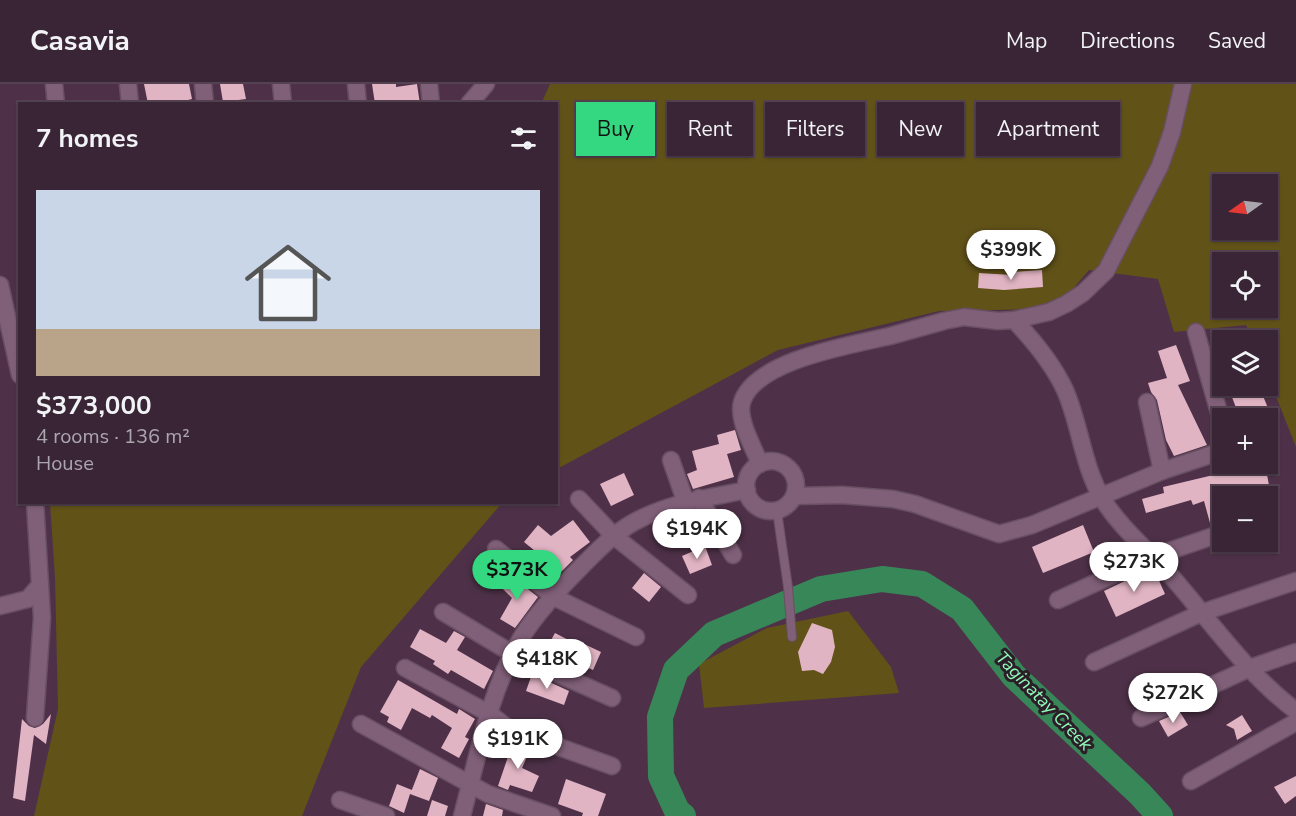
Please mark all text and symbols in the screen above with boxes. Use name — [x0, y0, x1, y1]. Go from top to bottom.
text: Casavia — [30, 22, 130, 60]
text: Map — [1006, 27, 1047, 55]
text: Directions — [1080, 27, 1175, 55]
text: Saved — [1208, 27, 1266, 55]
chip: Buy — [576, 102, 655, 156]
chip: Rent — [667, 102, 753, 156]
chip: Filters — [765, 102, 865, 156]
chip: New — [877, 102, 964, 156]
chip: Apartment — [976, 102, 1120, 156]
text: 7 homes — [36, 121, 138, 156]
icon: filters — [507, 122, 540, 155]
north arrow — [1212, 174, 1278, 240]
map controls — [1212, 174, 1278, 552]
icon: home — [234, 229, 342, 337]
pin: $399K — [969, 230, 1053, 281]
text: $399K — [980, 236, 1042, 263]
button: locate — [1212, 252, 1278, 318]
button: layers — [1212, 330, 1278, 396]
text: $373,000 — [36, 388, 152, 423]
button: + — [1212, 408, 1278, 474]
text: 4 rooms · 136 m² — [36, 423, 190, 450]
text: House — [36, 450, 94, 477]
button: − — [1212, 486, 1278, 552]
pin: $194K — [655, 509, 739, 560]
text: $194K — [666, 515, 728, 542]
pin: $273K — [1092, 542, 1176, 593]
text: $273K — [1103, 548, 1165, 575]
pin: $373K — [475, 550, 559, 601]
text: $373K — [486, 556, 548, 583]
pin: $418K — [505, 639, 589, 690]
text: $418K — [516, 645, 578, 672]
water label: Taginatay Creek — [990, 646, 1098, 757]
pin: $272K — [1131, 673, 1215, 724]
text: $272K — [1142, 679, 1204, 706]
pin: $191K — [476, 719, 560, 770]
text: $191K — [487, 725, 549, 752]

